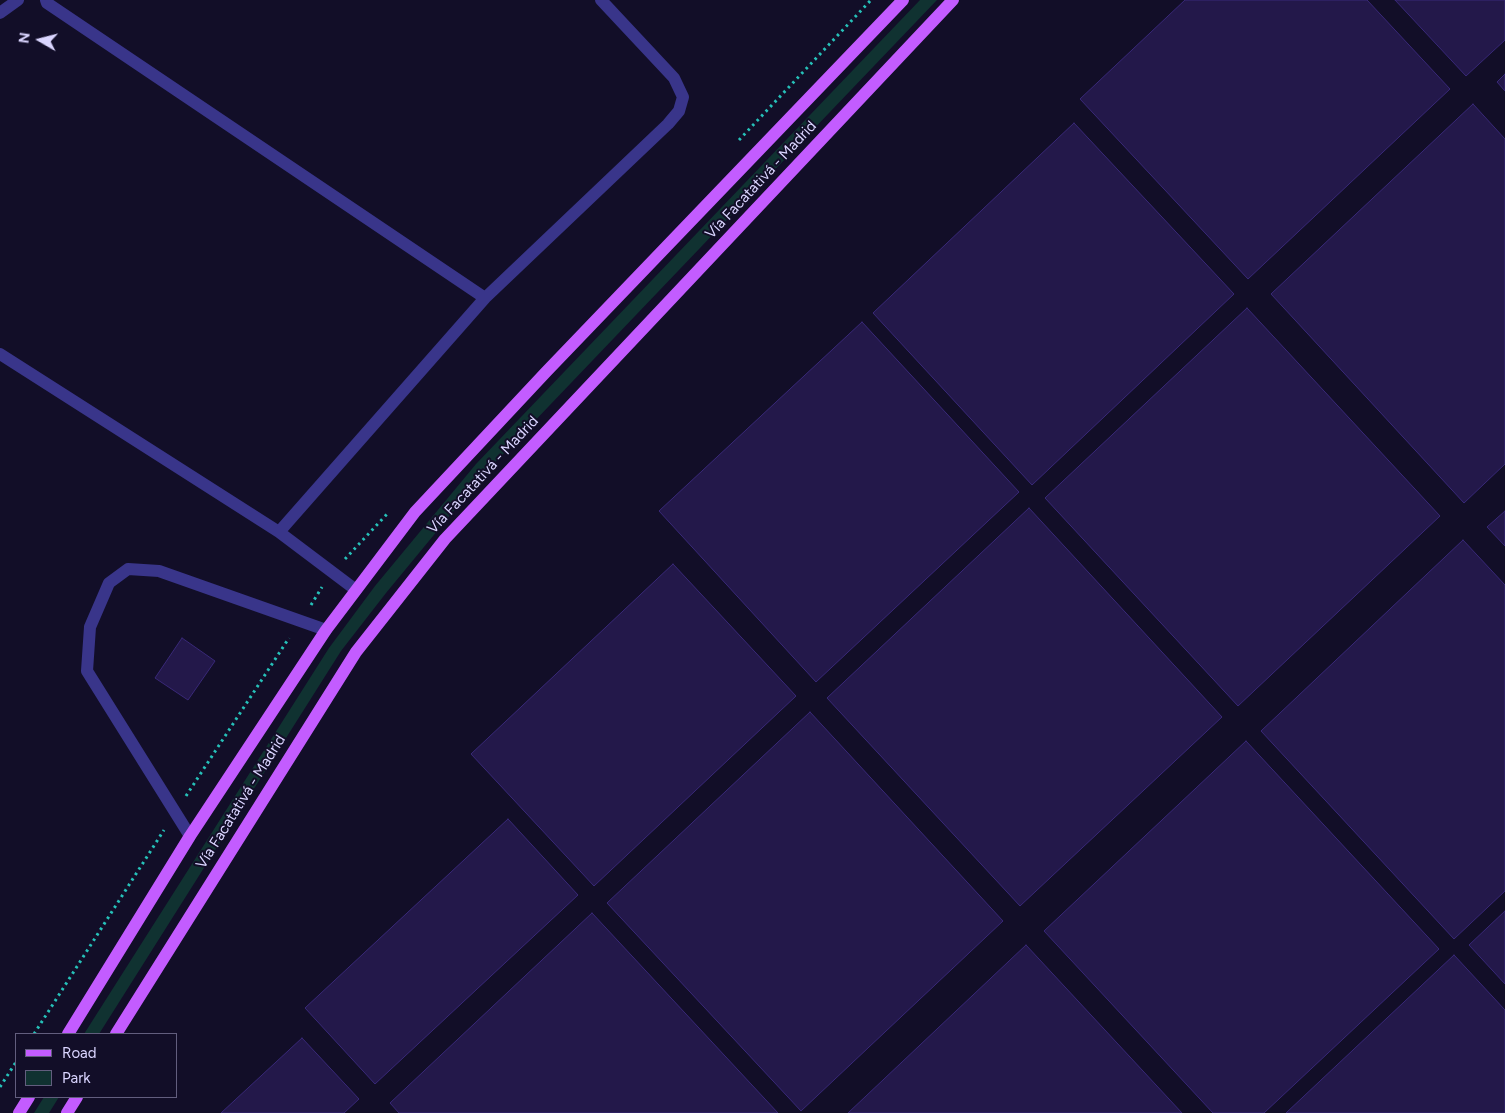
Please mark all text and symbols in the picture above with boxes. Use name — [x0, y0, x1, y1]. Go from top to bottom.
north arrow — [15, 15, 65, 65]
text: N — [15, 31, 34, 44]
street label: Vía Facatativá - Madrid — [702, 117, 820, 243]
street label: Vía Facatativá - Madrid — [424, 412, 542, 538]
street label: Vía Facatativá - Madrid — [192, 732, 290, 872]
legend — [15, 1033, 178, 1098]
text: Road — [62, 1044, 97, 1062]
text: Park — [62, 1069, 91, 1087]

